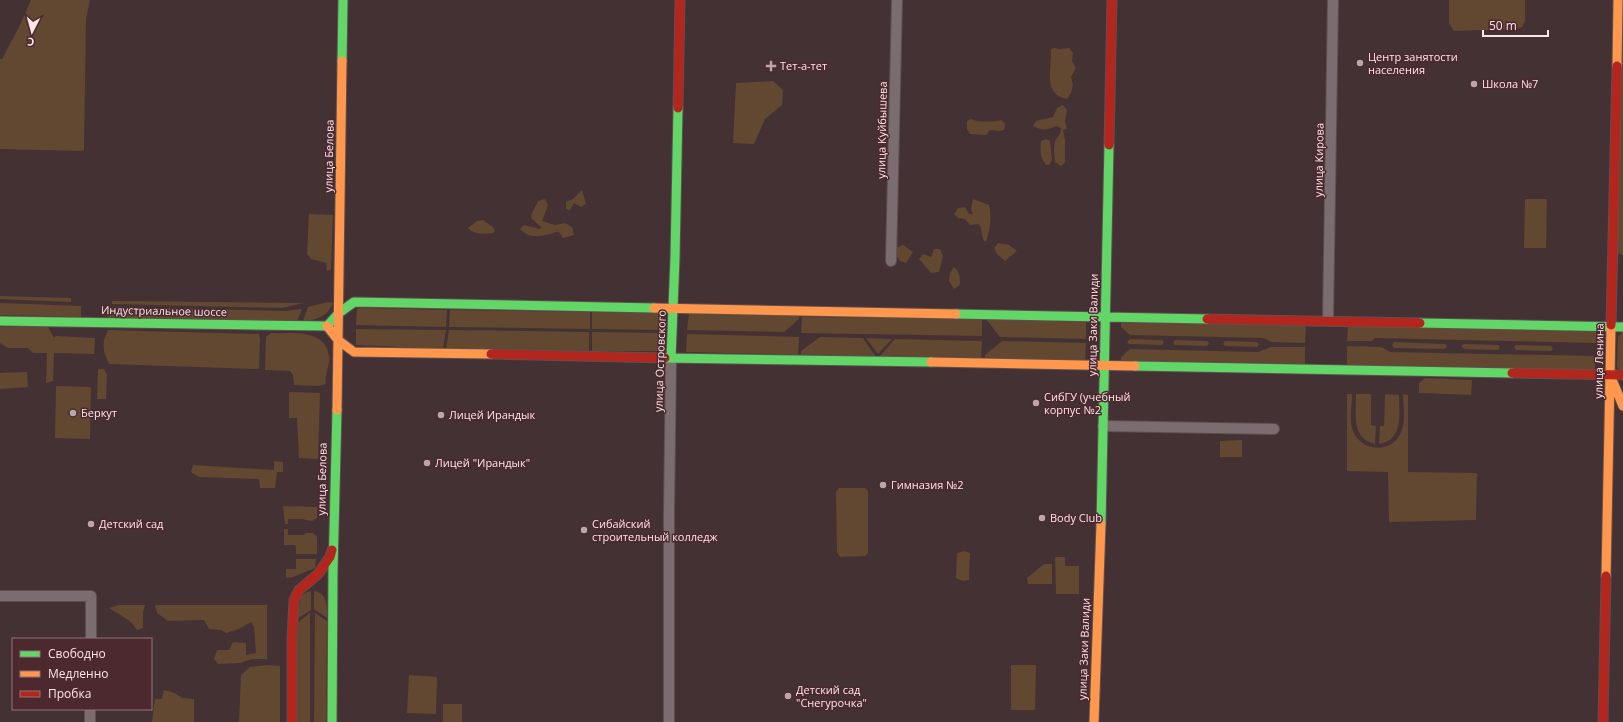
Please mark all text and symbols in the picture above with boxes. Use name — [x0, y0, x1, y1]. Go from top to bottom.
north arrow — [12, 12, 52, 52]
scale bar — [1483, 12, 1548, 38]
text: 50 m — [1489, 17, 1517, 34]
text: С — [27, 35, 35, 50]
place label: Центр занятости населения — [1368, 49, 1458, 77]
place label: Тет-а-тет — [780, 58, 827, 73]
marker: Центр занятости населения — [1355, 58, 1365, 68]
marker: Тет-а-тет — [765, 60, 777, 72]
place label: Школа №7 — [1482, 76, 1538, 91]
marker: Школа №7 — [1469, 79, 1479, 89]
street label: улица Куйбышева — [873, 81, 890, 179]
street label: улица Белова — [320, 119, 337, 193]
street label: улица Кирова — [1310, 123, 1327, 197]
street label: улица Заки Валиди — [1084, 274, 1101, 376]
street label: Индустриальное шоссе — [101, 302, 227, 319]
street label: улица Островского — [650, 309, 669, 412]
street label: улица Ленина — [1590, 323, 1607, 399]
place label: СибГУ (учебный корпус №2 — [1044, 389, 1130, 417]
marker: СибГУ (учебный корпус №2 — [1031, 398, 1041, 408]
place label: Беркут — [81, 405, 117, 420]
place label: Лицей Ирандык — [449, 407, 536, 422]
marker: Беркут — [68, 408, 78, 418]
marker: Лицей Ирандык — [436, 410, 446, 420]
street label: улица Белова — [313, 442, 330, 516]
place label: Лицей "Ирандык" — [435, 455, 530, 470]
marker: Лицей "Ирандык" — [422, 458, 432, 468]
place label: Гимназия №2 — [891, 477, 964, 492]
marker: Гимназия №2 — [878, 480, 888, 490]
place label: Body Club — [1050, 510, 1102, 525]
marker: Body Club — [1037, 513, 1047, 523]
place label: Детский сад — [99, 516, 164, 531]
place label: Сибайский строительный колледж — [592, 516, 719, 544]
marker: Детский сад — [86, 519, 96, 529]
marker: Сибайский строительный колледж — [579, 525, 589, 535]
street label: улица Заки Валиди — [1074, 597, 1093, 700]
legend — [12, 638, 152, 710]
text: Свободно — [48, 645, 106, 662]
text: Медленно — [48, 665, 108, 682]
place label: Детский сад "Снегурочка" — [796, 682, 867, 710]
text: Пробка — [48, 685, 91, 702]
marker: Детский сад "Снегурочка" — [783, 691, 793, 701]

